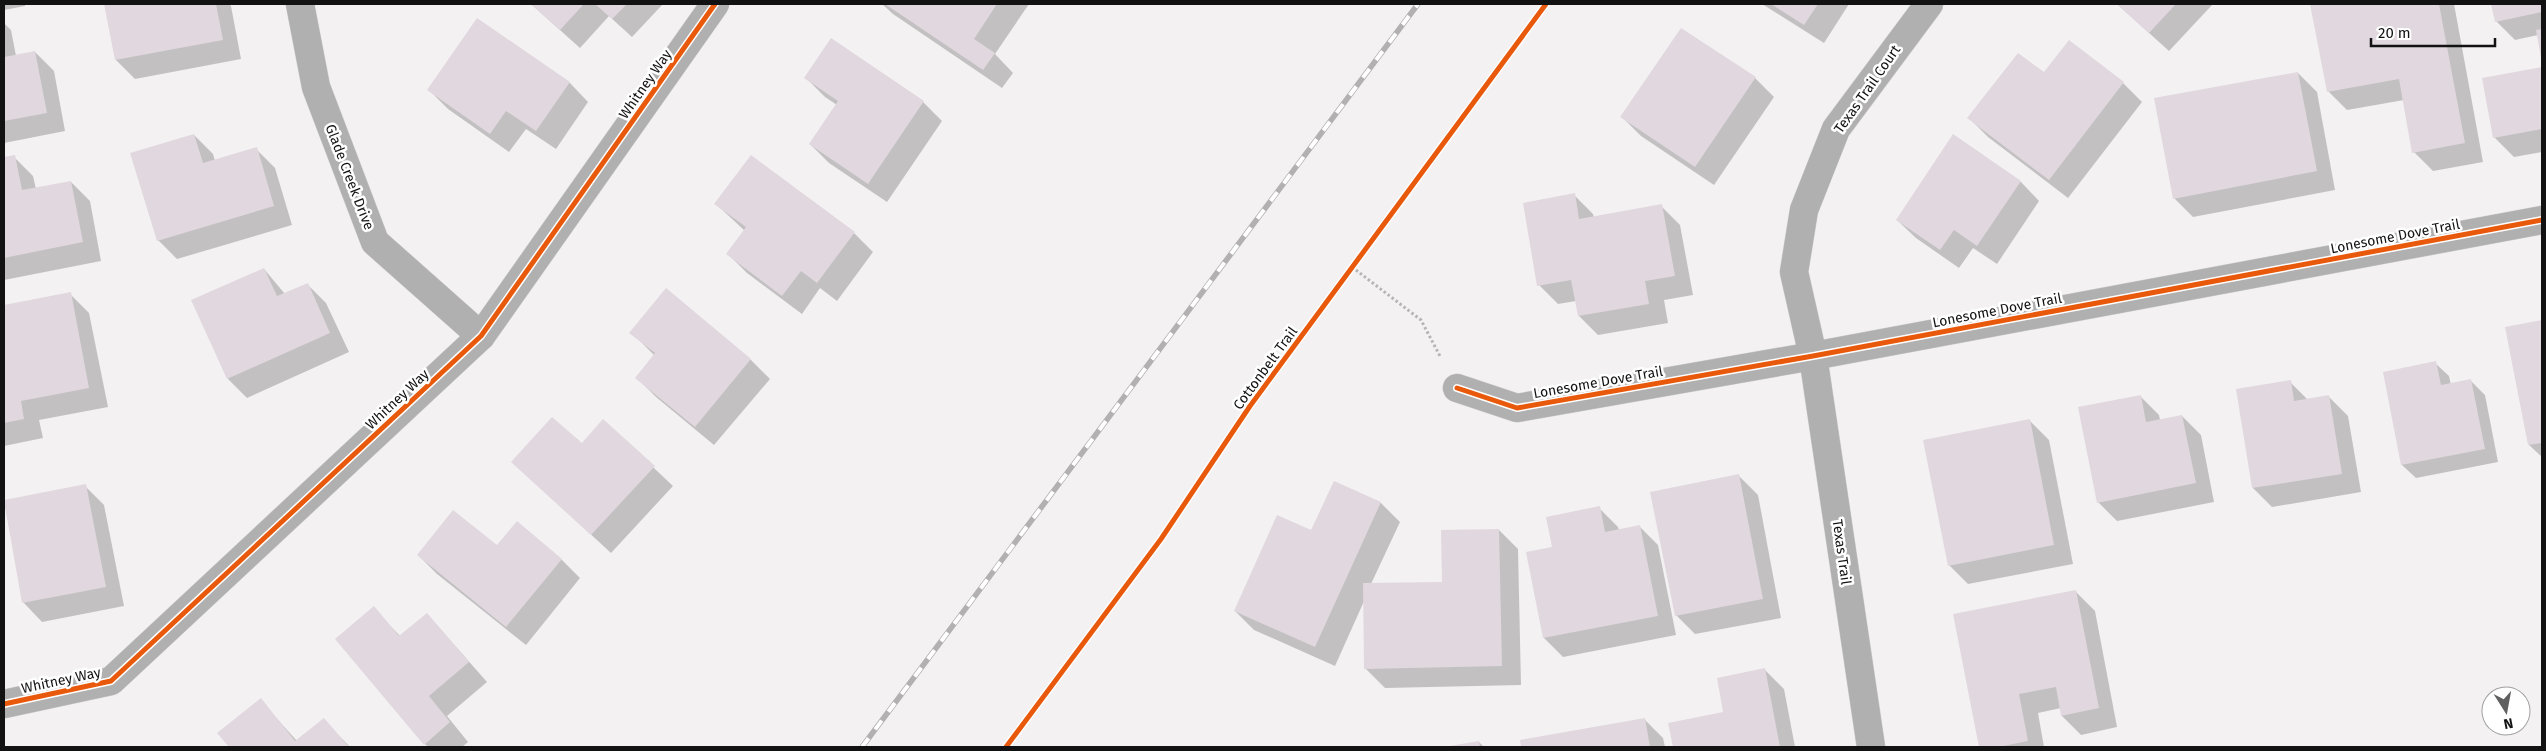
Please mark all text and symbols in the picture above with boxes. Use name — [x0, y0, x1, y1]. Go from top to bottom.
scale bar — [2371, 15, 2495, 47]
text: 20 m — [2378, 24, 2411, 42]
street label: Texas Trail Court — [1831, 41, 1905, 137]
street label: Whitney Way — [615, 46, 676, 122]
street label: Glade Creek Drive — [322, 122, 377, 232]
street label: Lonesome Dove Trail — [2329, 216, 2461, 257]
street label: Lonesome Dove Trail — [1931, 290, 2063, 331]
street label: Cottonbelt Trail — [1230, 324, 1301, 413]
street label: Lonesome Dove Trail — [1532, 363, 1664, 402]
street label: Whitney Way — [362, 366, 433, 433]
street label: Texas Trail — [1829, 518, 1854, 586]
street label: Whitney Way — [20, 664, 102, 697]
north arrow — [2481, 686, 2531, 736]
text: N — [2502, 714, 2515, 733]

